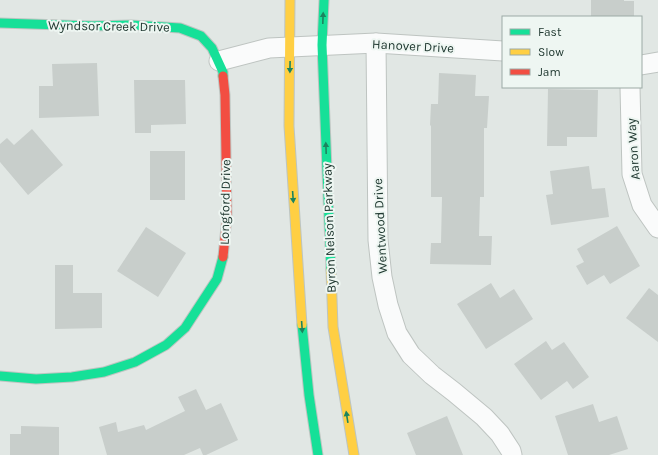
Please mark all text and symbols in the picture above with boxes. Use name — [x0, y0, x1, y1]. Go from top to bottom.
one-way arrow — [320, 11, 326, 24]
legend — [502, 16, 642, 88]
street label: Wyndsor Creek Drive — [48, 17, 170, 35]
text: Fast — [538, 25, 562, 39]
street label: Hanover Drive — [372, 36, 455, 56]
text: Slow — [538, 45, 564, 59]
one-way arrow — [287, 61, 293, 74]
text: Jam — [538, 65, 561, 79]
street label: Aaron Way — [623, 118, 643, 180]
one-way arrow — [323, 142, 330, 154]
street label: Longford Drive — [217, 159, 233, 245]
street label: Byron Nelson Parkway — [319, 163, 339, 293]
street label: Wentwood Drive — [370, 178, 390, 274]
one-way arrow — [290, 191, 297, 203]
one-way arrow — [298, 321, 305, 333]
one-way arrow — [344, 410, 350, 423]

